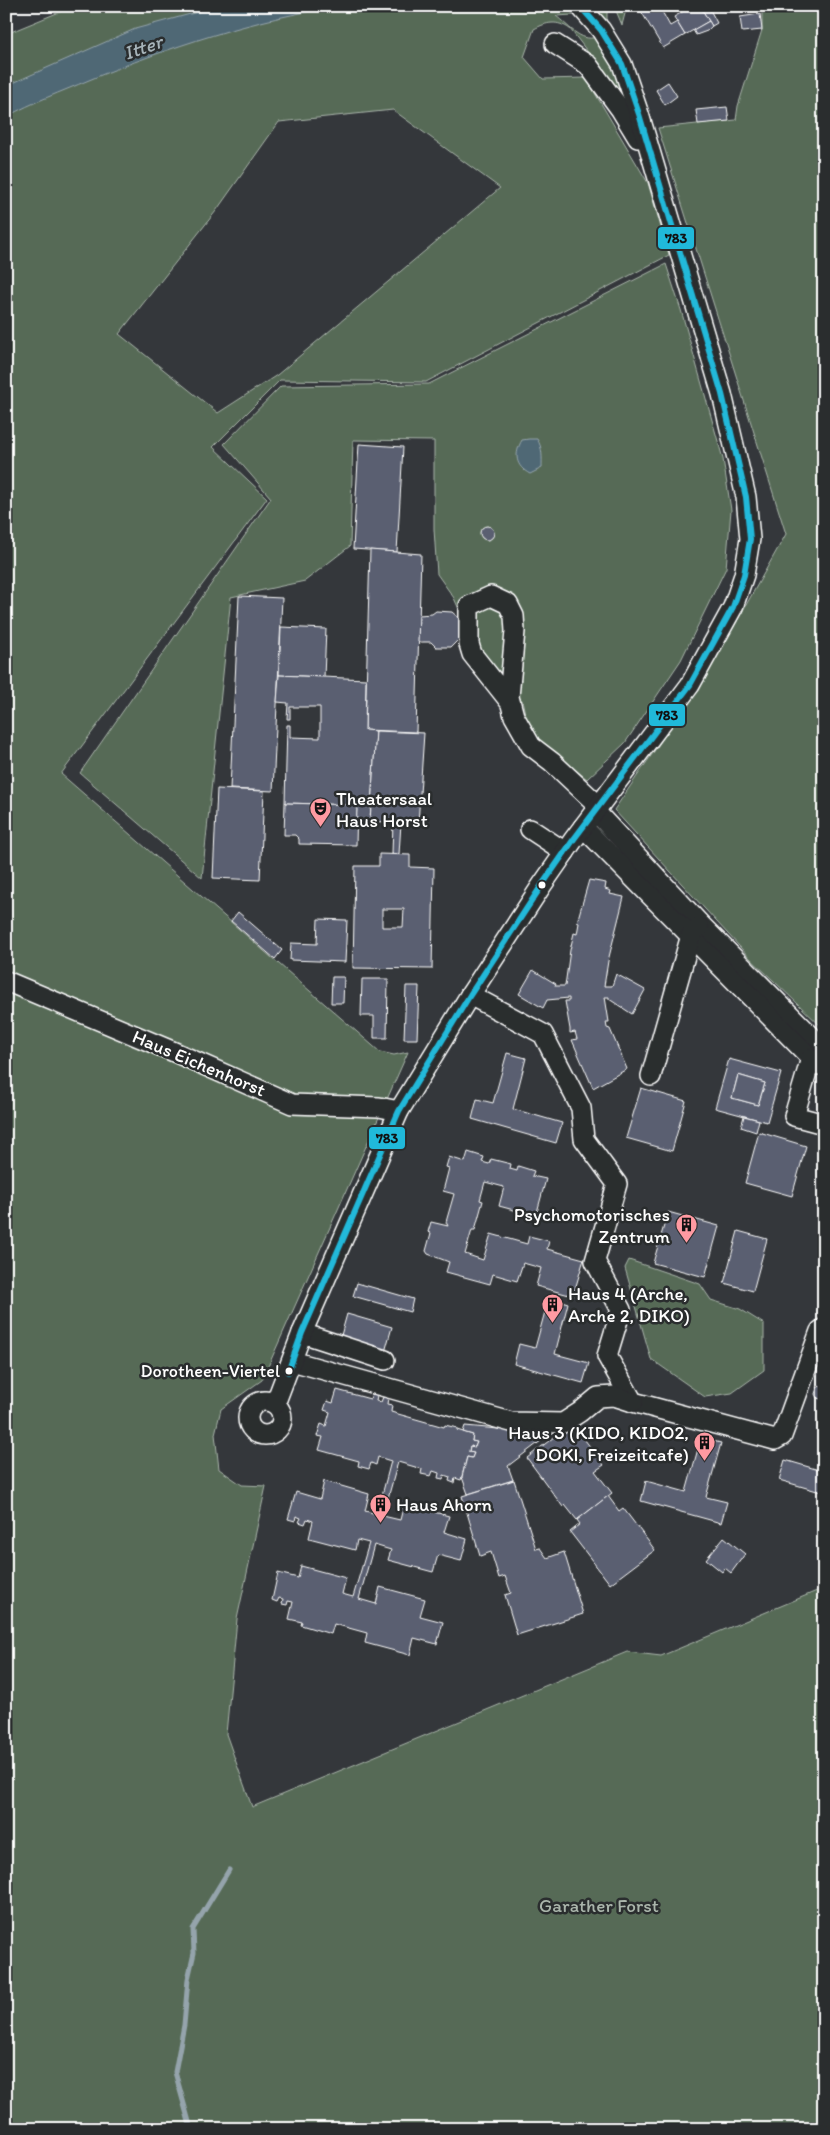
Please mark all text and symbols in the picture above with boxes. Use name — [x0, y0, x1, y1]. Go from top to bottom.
water label: Itter — [121, 29, 167, 65]
line badge: 783 — [657, 226, 695, 250]
text: 783 — [664, 230, 687, 247]
line badge: 783 — [648, 703, 686, 727]
text: 783 — [655, 707, 678, 724]
place label: Theatersaal Haus Horst — [336, 787, 433, 832]
theatre icon: Theatersaal Haus Horst — [308, 797, 332, 828]
unlabelled marker — [537, 880, 547, 890]
street label: Haus Eichenhorst — [129, 1025, 269, 1101]
line badge: 783 — [368, 1126, 406, 1150]
text: 783 — [375, 1130, 398, 1147]
place label: Psychomotorisches Zentrum — [514, 1203, 670, 1248]
building icon: Psychomotorisches Zentrum — [674, 1213, 698, 1244]
place label: Haus 4 (Arche, Arche 2, DIKO) — [568, 1282, 690, 1327]
building icon: Haus 4 (Arche, Arche 2, DIKO) — [540, 1292, 564, 1323]
place label: Dorotheen-Viertel — [141, 1360, 280, 1382]
marker: Dorotheen-Viertel — [284, 1366, 294, 1376]
place label: Haus 3 (KIDO, KIDO2, DOKI, Freizeitcafe) — [508, 1421, 689, 1466]
building icon: Haus 3 (KIDO, KIDO2, DOKI, Freizeitcafe) — [693, 1431, 717, 1462]
building icon: Haus Ahorn — [368, 1492, 392, 1523]
place label: Haus Ahorn — [396, 1493, 492, 1516]
park label: Garather Forst — [539, 1894, 659, 1917]

